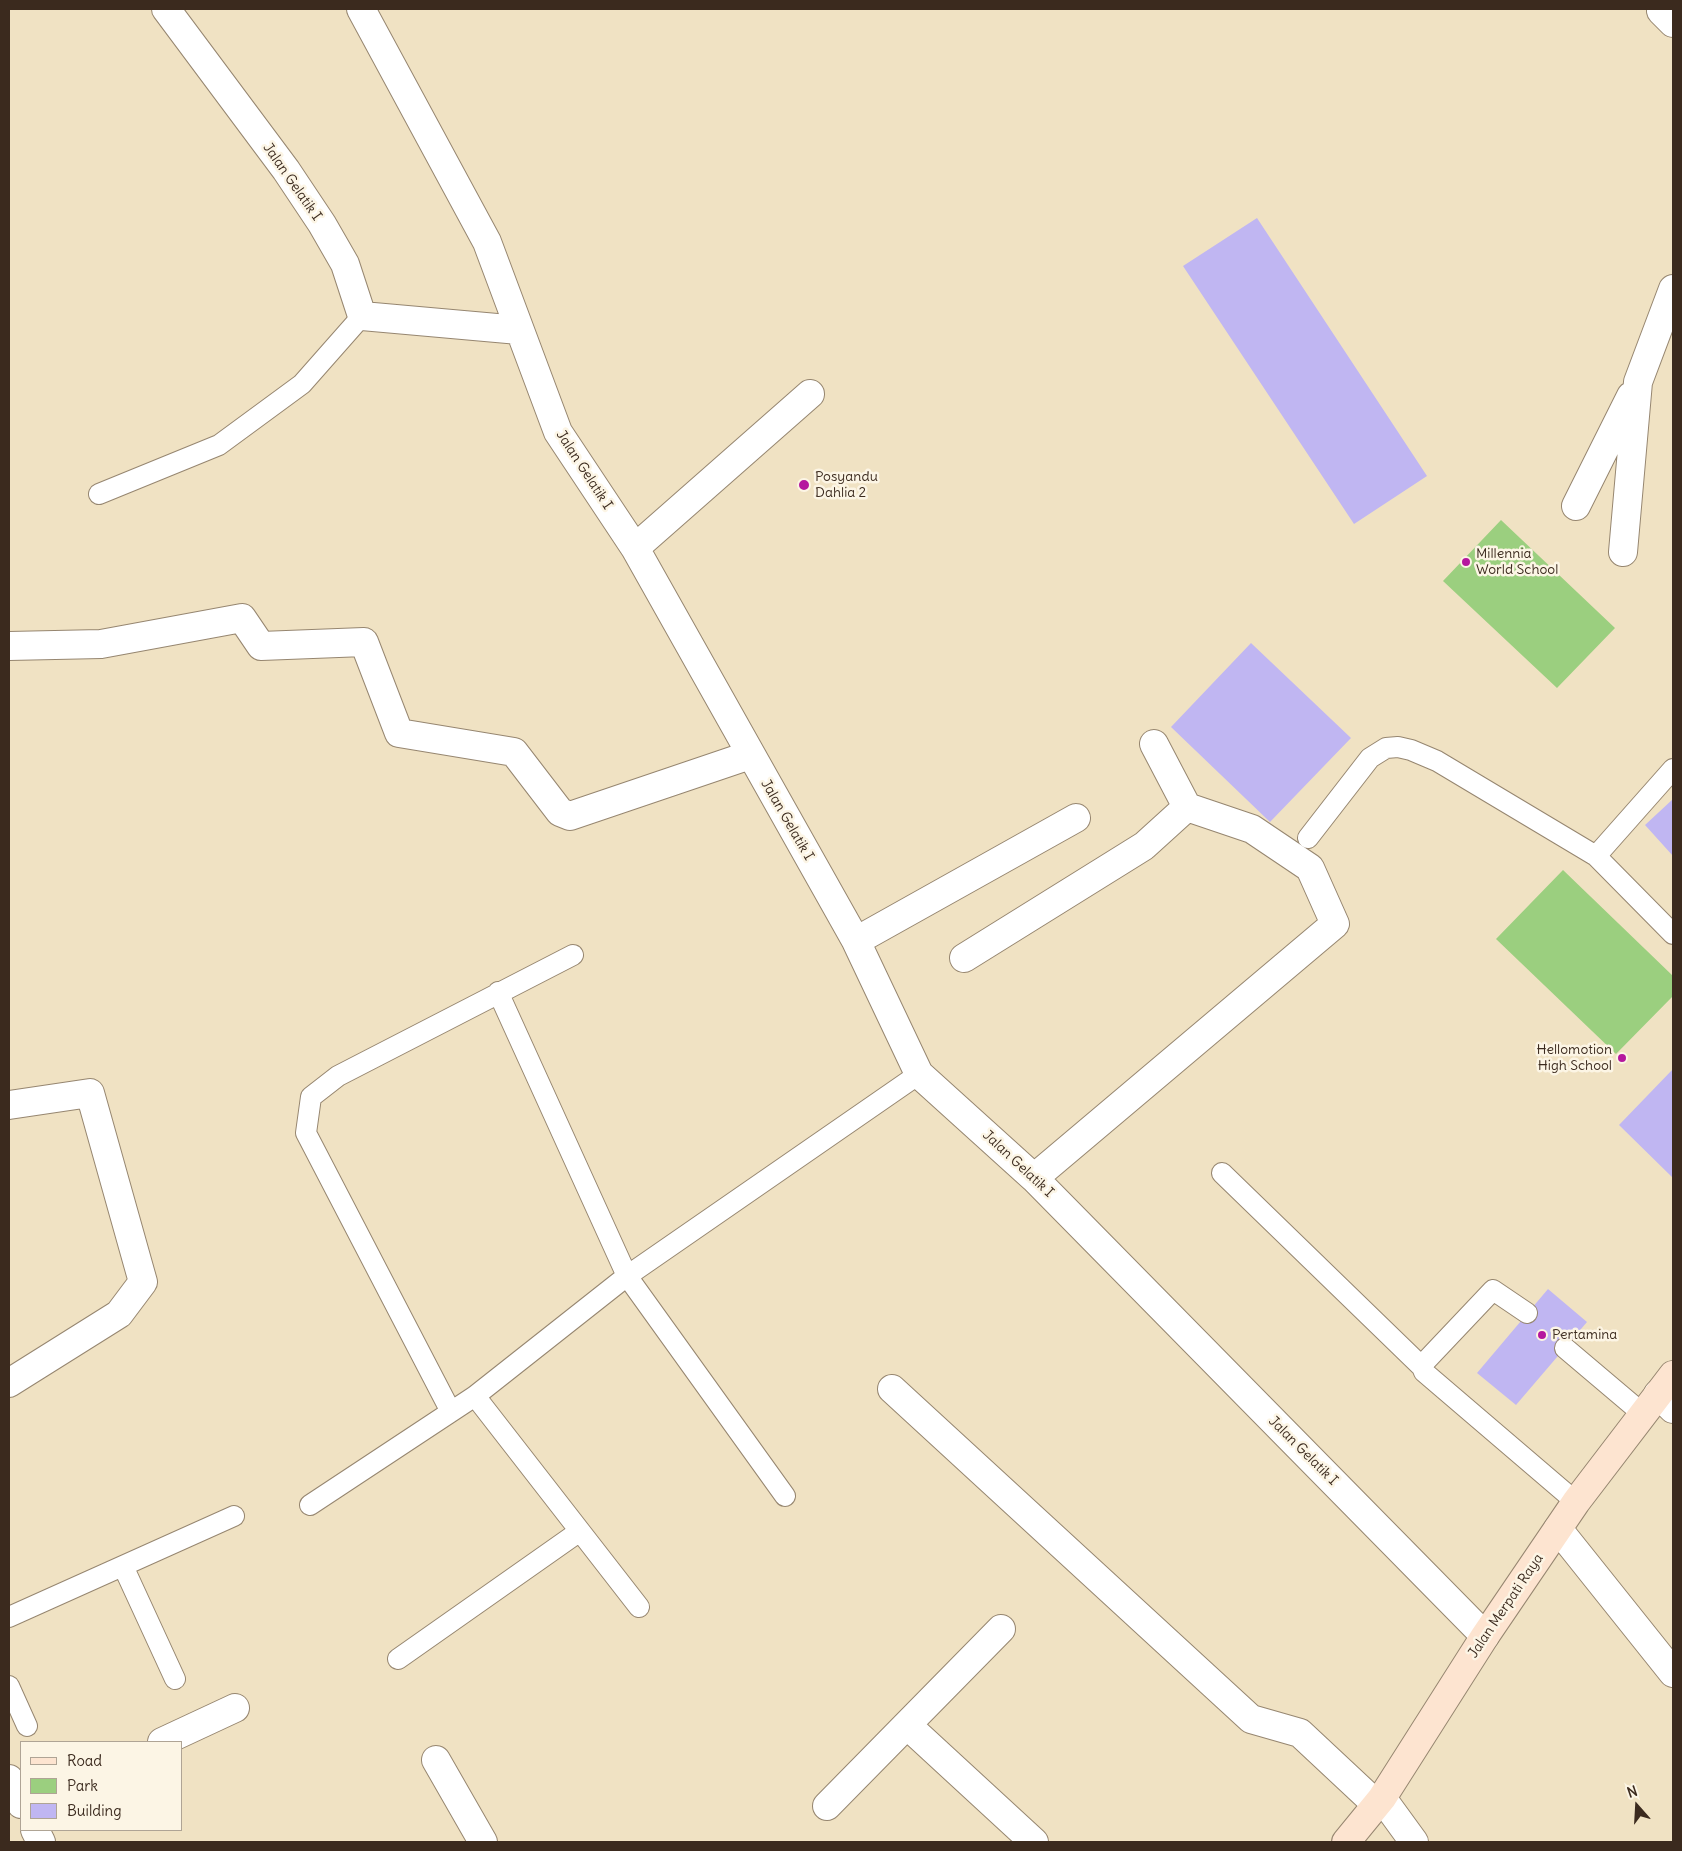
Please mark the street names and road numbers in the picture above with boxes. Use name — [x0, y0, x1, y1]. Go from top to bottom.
street label: Jalan Gelatik I — [259, 140, 325, 224]
street label: Jalan Gelatik I — [552, 427, 616, 513]
street label: Jalan Gelatik I — [757, 776, 817, 864]
street label: Jalan Gelatik I — [979, 1127, 1057, 1201]
street label: Jalan Gelatik I — [1265, 1413, 1341, 1489]
street label: Jalan Merpati Raya — [1465, 1551, 1547, 1661]

